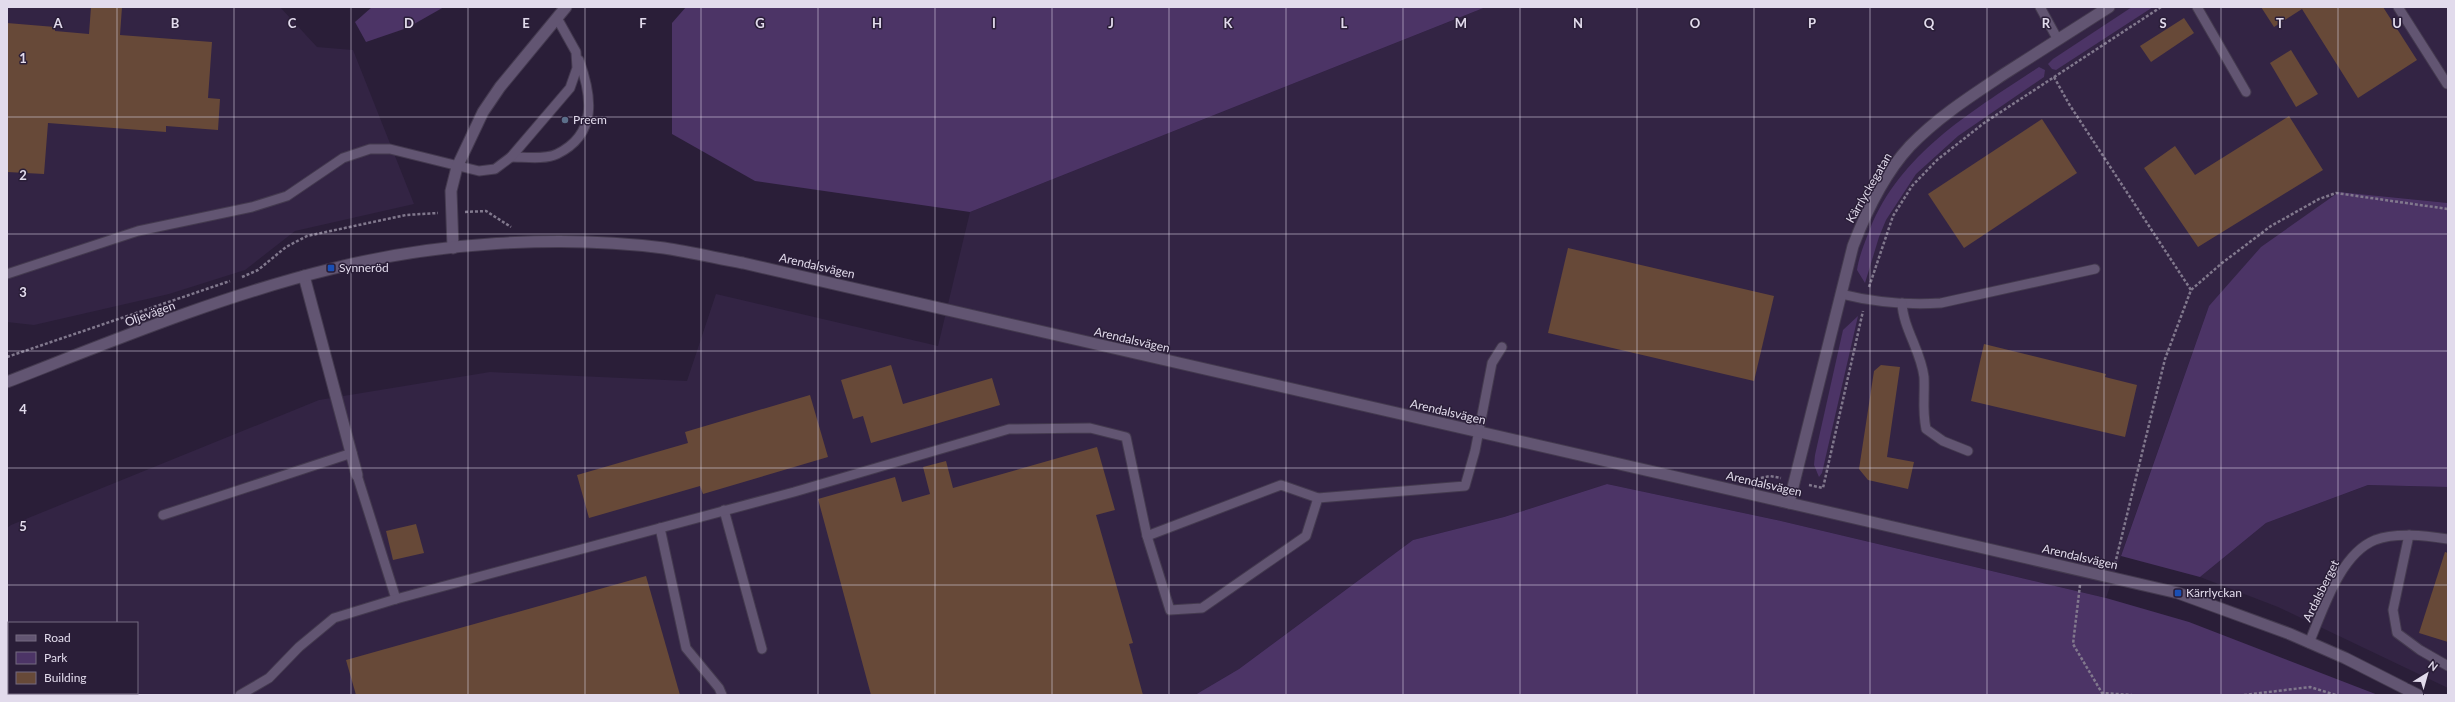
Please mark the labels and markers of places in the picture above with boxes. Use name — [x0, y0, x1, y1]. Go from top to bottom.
place label: Preem — [573, 112, 607, 127]
marker: Preem — [560, 115, 570, 125]
place label: Synneröd — [339, 260, 389, 275]
marker: Synneröd — [326, 263, 336, 273]
place label: Kärrlyckan — [2186, 585, 2242, 600]
marker: Kärrlyckan — [2173, 588, 2183, 598]

